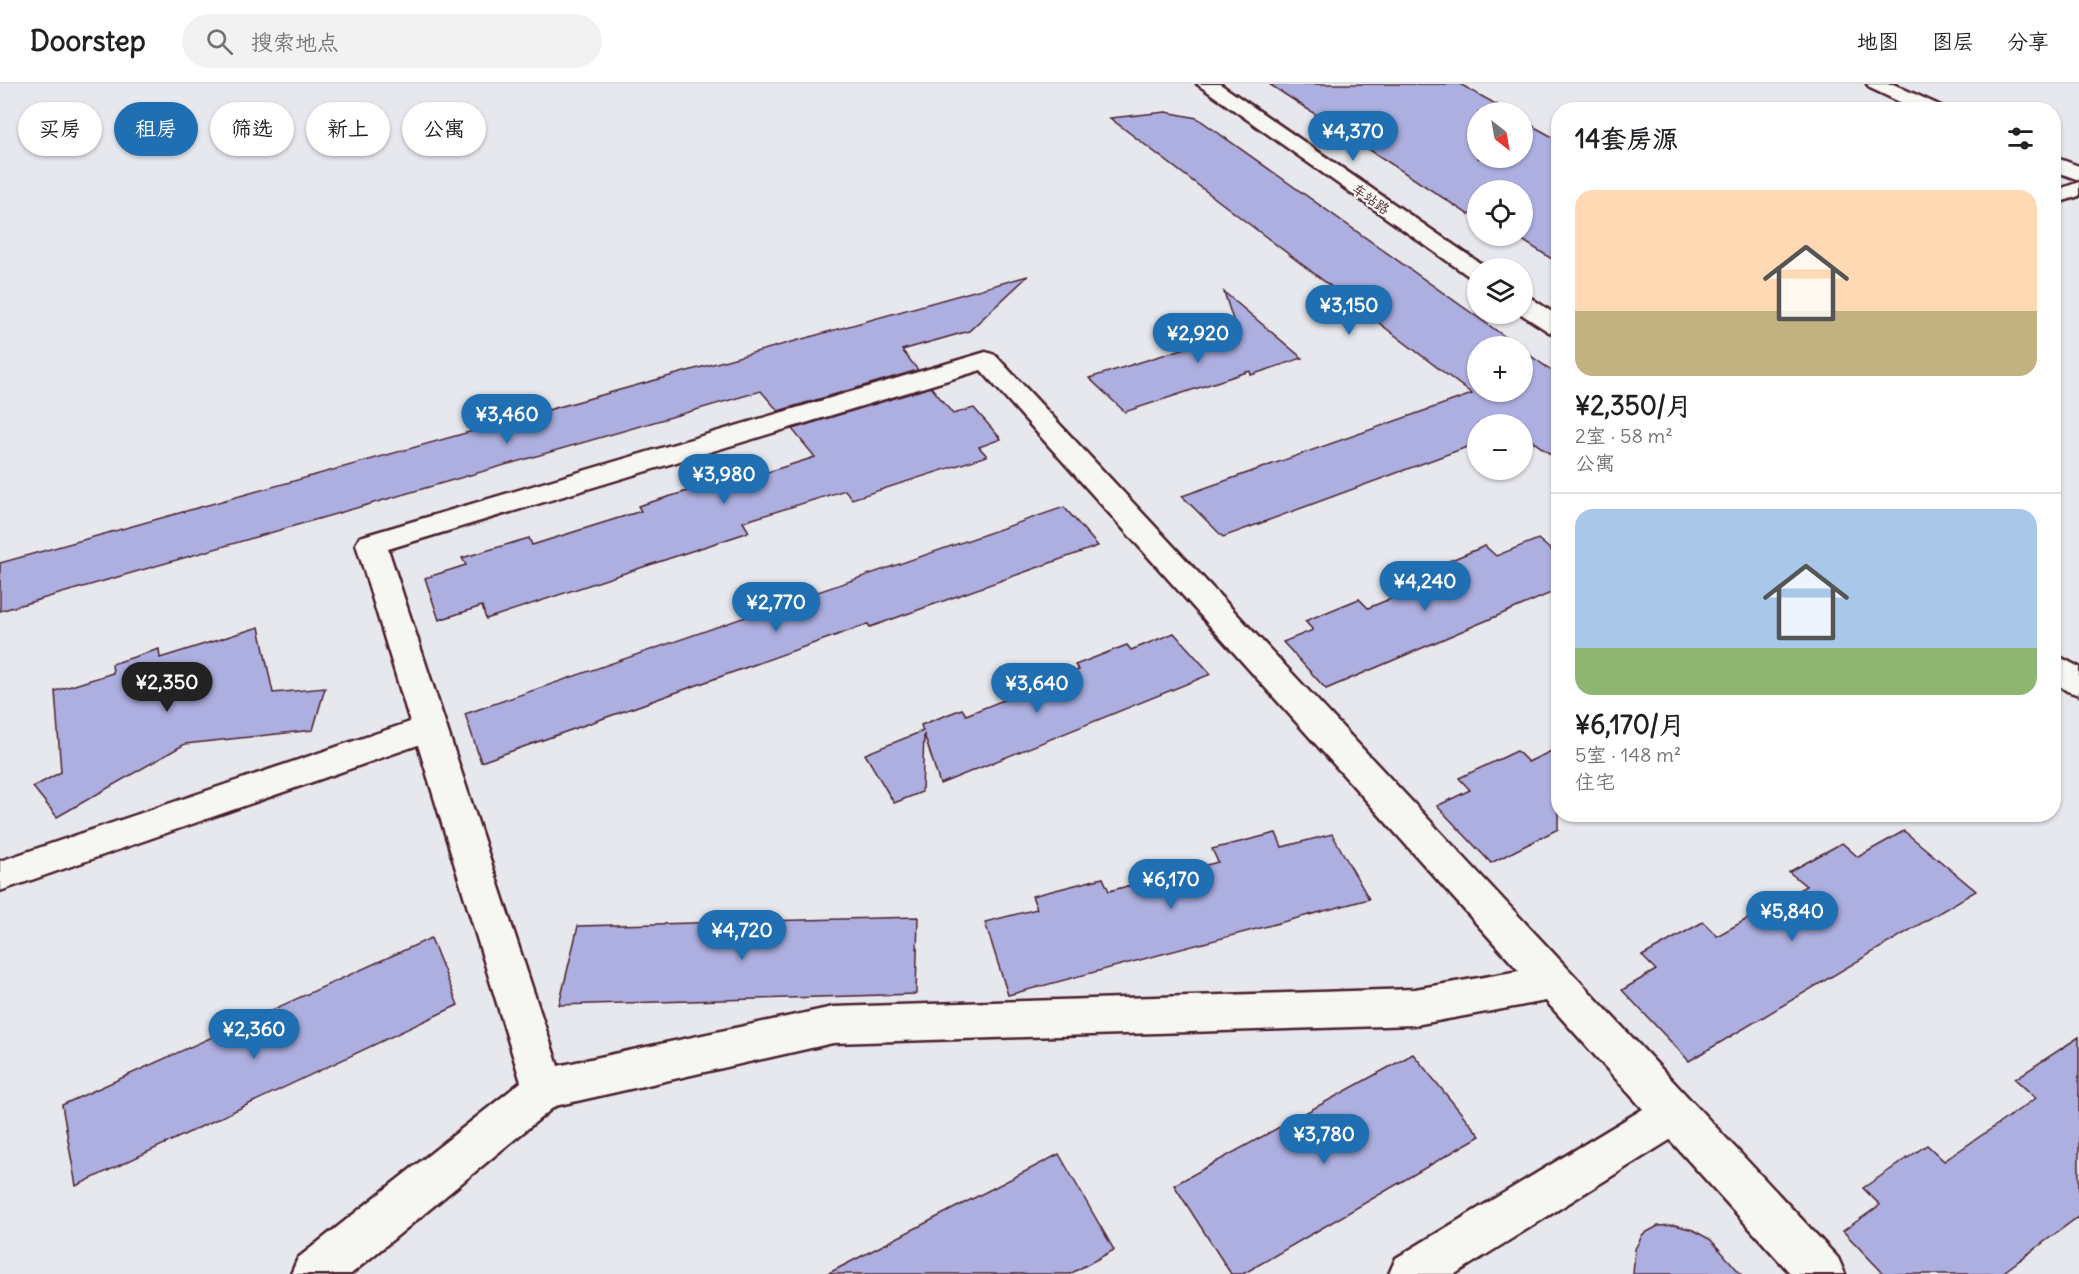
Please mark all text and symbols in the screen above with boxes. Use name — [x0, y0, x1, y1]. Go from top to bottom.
search box — [182, 14, 602, 68]
text: Doorstep — [30, 23, 146, 59]
icon: search — [203, 25, 236, 58]
text: 搜索地点 — [251, 28, 339, 56]
text: 地图 — [1857, 28, 1899, 55]
text: 图层 — [1932, 28, 1974, 55]
text: 分享 — [2007, 28, 2049, 55]
chip: 买房 — [18, 102, 102, 156]
chip: 租房 — [114, 102, 198, 156]
chip: 筛选 — [210, 102, 294, 156]
chip: 新上 — [306, 102, 390, 156]
chip: 公寓 — [402, 102, 486, 156]
north arrow — [1467, 102, 1533, 168]
map controls — [1467, 102, 1533, 480]
pin: ¥4,370 — [1304, 111, 1402, 162]
text: ¥4,370 — [1322, 118, 1384, 143]
text: 14套房源 — [1575, 122, 1678, 155]
icon: filters — [2004, 122, 2037, 155]
street label: 车站路 — [1349, 180, 1393, 218]
button: locate — [1467, 180, 1533, 246]
icon: home — [1752, 229, 1860, 337]
button: layers — [1467, 258, 1533, 324]
pin: ¥3,150 — [1300, 285, 1398, 336]
text: ¥3,150 — [1319, 292, 1379, 317]
pin: ¥2,920 — [1149, 313, 1247, 364]
text: ¥2,920 — [1167, 320, 1229, 345]
button: + — [1467, 336, 1533, 402]
text: ¥2,350/月 — [1575, 389, 1692, 422]
pin: ¥3,460 — [458, 394, 556, 445]
text: ¥3,460 — [475, 401, 539, 426]
button: − — [1467, 414, 1533, 480]
text: 2室 · 58 m² — [1575, 423, 1673, 448]
text: 公寓 — [1575, 450, 1615, 475]
pin: ¥3,980 — [675, 454, 773, 505]
text: ¥3,980 — [692, 461, 756, 486]
icon: home — [1752, 548, 1860, 656]
pin: ¥4,240 — [1376, 561, 1474, 612]
text: ¥4,240 — [1394, 568, 1456, 593]
pin: ¥2,770 — [727, 582, 825, 633]
text: ¥2,770 — [746, 589, 806, 614]
pin: ¥2,350 — [118, 662, 216, 713]
pin: ¥3,640 — [988, 663, 1086, 714]
text: ¥2,350 — [136, 669, 198, 694]
text: ¥3,640 — [1005, 670, 1069, 695]
text: ¥6,170/月 — [1575, 708, 1685, 741]
text: 5室 · 148 m² — [1575, 742, 1681, 767]
text: 住宅 — [1575, 769, 1615, 794]
pin: ¥6,170 — [1122, 859, 1220, 910]
text: ¥6,170 — [1142, 866, 1200, 891]
pin: ¥5,840 — [1743, 891, 1841, 942]
text: ¥5,840 — [1760, 898, 1824, 923]
pin: ¥4,720 — [693, 910, 791, 961]
text: ¥4,720 — [711, 917, 773, 942]
pin: ¥2,360 — [205, 1009, 303, 1060]
text: ¥2,360 — [223, 1016, 285, 1041]
pin: ¥3,780 — [1275, 1114, 1373, 1165]
text: ¥3,780 — [1293, 1121, 1355, 1146]

